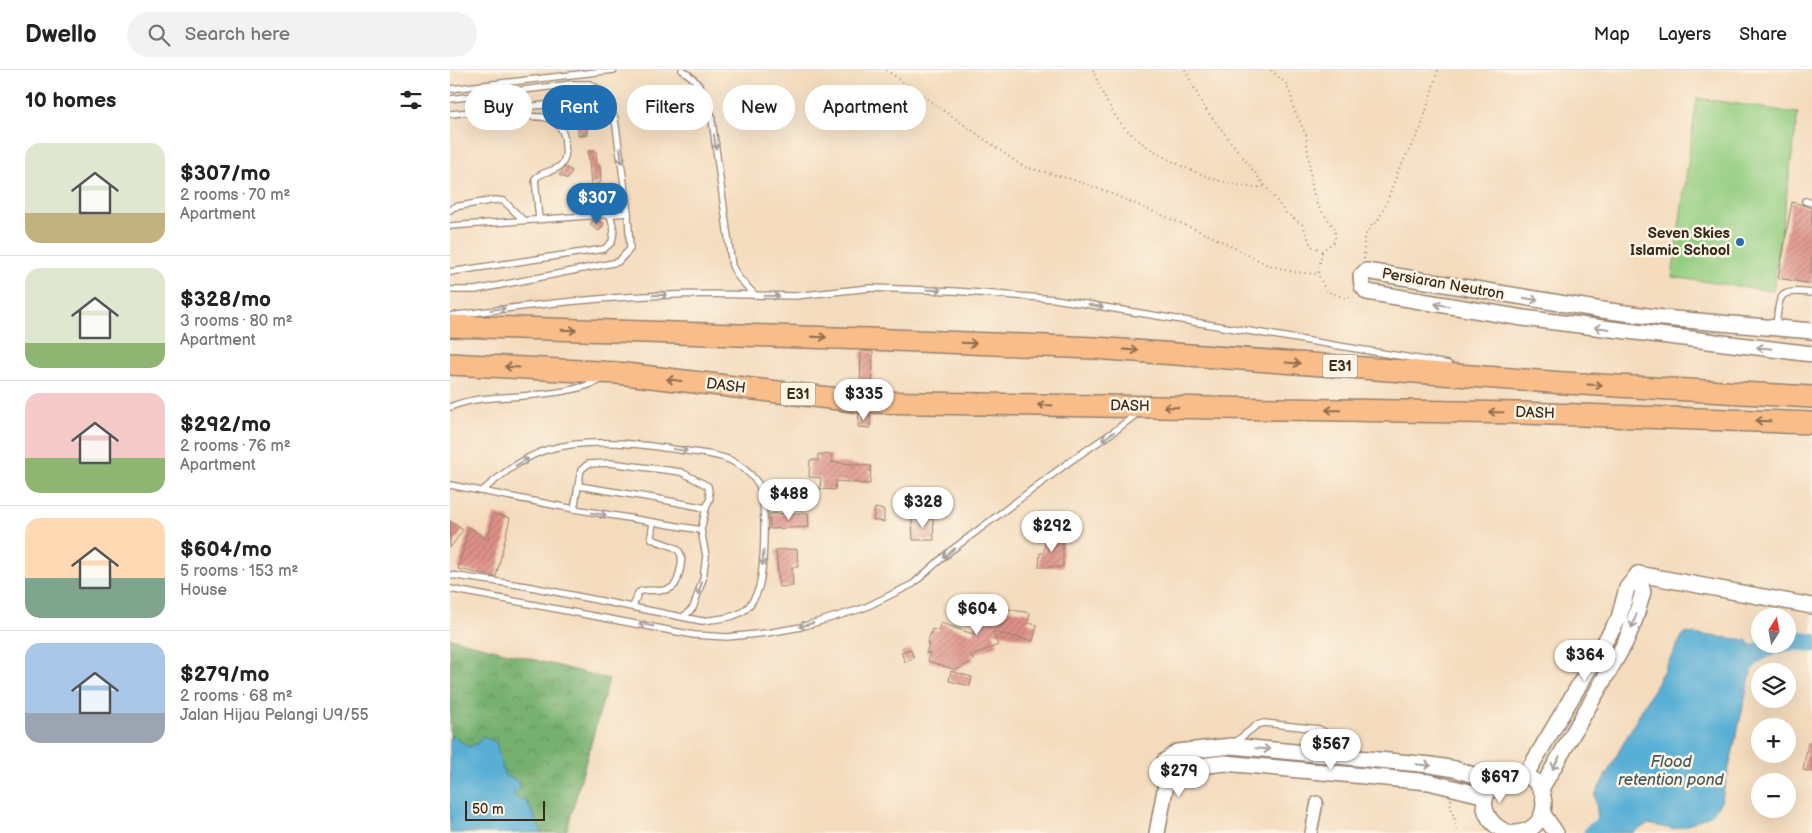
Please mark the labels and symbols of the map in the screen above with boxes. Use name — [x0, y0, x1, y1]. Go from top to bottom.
one-way arrow — [710, 134, 720, 150]
one-way arrow — [616, 148, 626, 164]
pin: $307 — [567, 182, 627, 225]
place label: Seven Skies Islamic School — [1630, 224, 1730, 260]
marker: Seven Skies Islamic School — [1734, 236, 1746, 248]
street label: Persiaran Neutron — [1380, 264, 1506, 304]
one-way arrow — [926, 285, 942, 295]
one-way arrow — [652, 290, 668, 300]
one-way arrow — [764, 291, 780, 300]
one-way arrow — [1523, 294, 1539, 304]
one-way arrow — [1434, 299, 1450, 309]
one-way arrow — [1088, 301, 1104, 311]
one-way arrow — [490, 304, 506, 314]
one-way arrow — [1595, 323, 1611, 333]
one-way arrow — [560, 325, 576, 334]
one-way arrow — [810, 332, 826, 342]
one-way arrow — [960, 338, 976, 347]
one-way arrow — [1756, 343, 1772, 353]
one-way arrow — [1123, 346, 1139, 355]
road number: E31 — [1322, 354, 1358, 378]
one-way arrow — [1285, 358, 1301, 367]
one-way arrow — [504, 363, 520, 372]
street label: DASH — [705, 374, 747, 398]
one-way arrow — [666, 375, 682, 385]
pin: $335 — [834, 378, 894, 421]
one-way arrow — [1587, 380, 1603, 389]
road number: E31 — [780, 382, 816, 406]
street label: DASH — [1110, 396, 1150, 416]
one-way arrow — [1037, 400, 1054, 410]
one-way arrow — [1163, 402, 1180, 412]
street label: DASH — [1515, 403, 1555, 423]
one-way arrow — [1326, 405, 1342, 414]
one-way arrow — [1488, 407, 1504, 417]
one-way arrow — [1756, 417, 1772, 426]
one-way arrow — [1101, 431, 1115, 441]
one-way arrow — [672, 445, 688, 455]
one-way arrow — [514, 457, 528, 467]
pin: $488 — [759, 478, 819, 521]
pin: $328 — [893, 486, 953, 529]
one-way arrow — [590, 509, 606, 519]
pin: $292 — [1022, 510, 1082, 553]
one-way arrow — [943, 547, 956, 558]
one-way arrow — [758, 549, 767, 565]
one-way arrow — [695, 580, 705, 596]
pin: $604 — [947, 594, 1007, 636]
north arrow — [1751, 608, 1796, 652]
one-way arrow — [1629, 612, 1638, 628]
one-way arrow — [638, 620, 654, 630]
one-way arrow — [798, 621, 814, 630]
pin: $364 — [1555, 640, 1615, 682]
pin: $567 — [1301, 728, 1361, 771]
one-way arrow — [1254, 744, 1270, 754]
water label: Flood retention pond — [1618, 753, 1725, 790]
one-way arrow — [1550, 755, 1560, 769]
pin: $279 — [1149, 756, 1209, 798]
one-way arrow — [1416, 760, 1432, 769]
pin: $697 — [1470, 762, 1530, 804]
scale bar — [465, 798, 545, 821]

